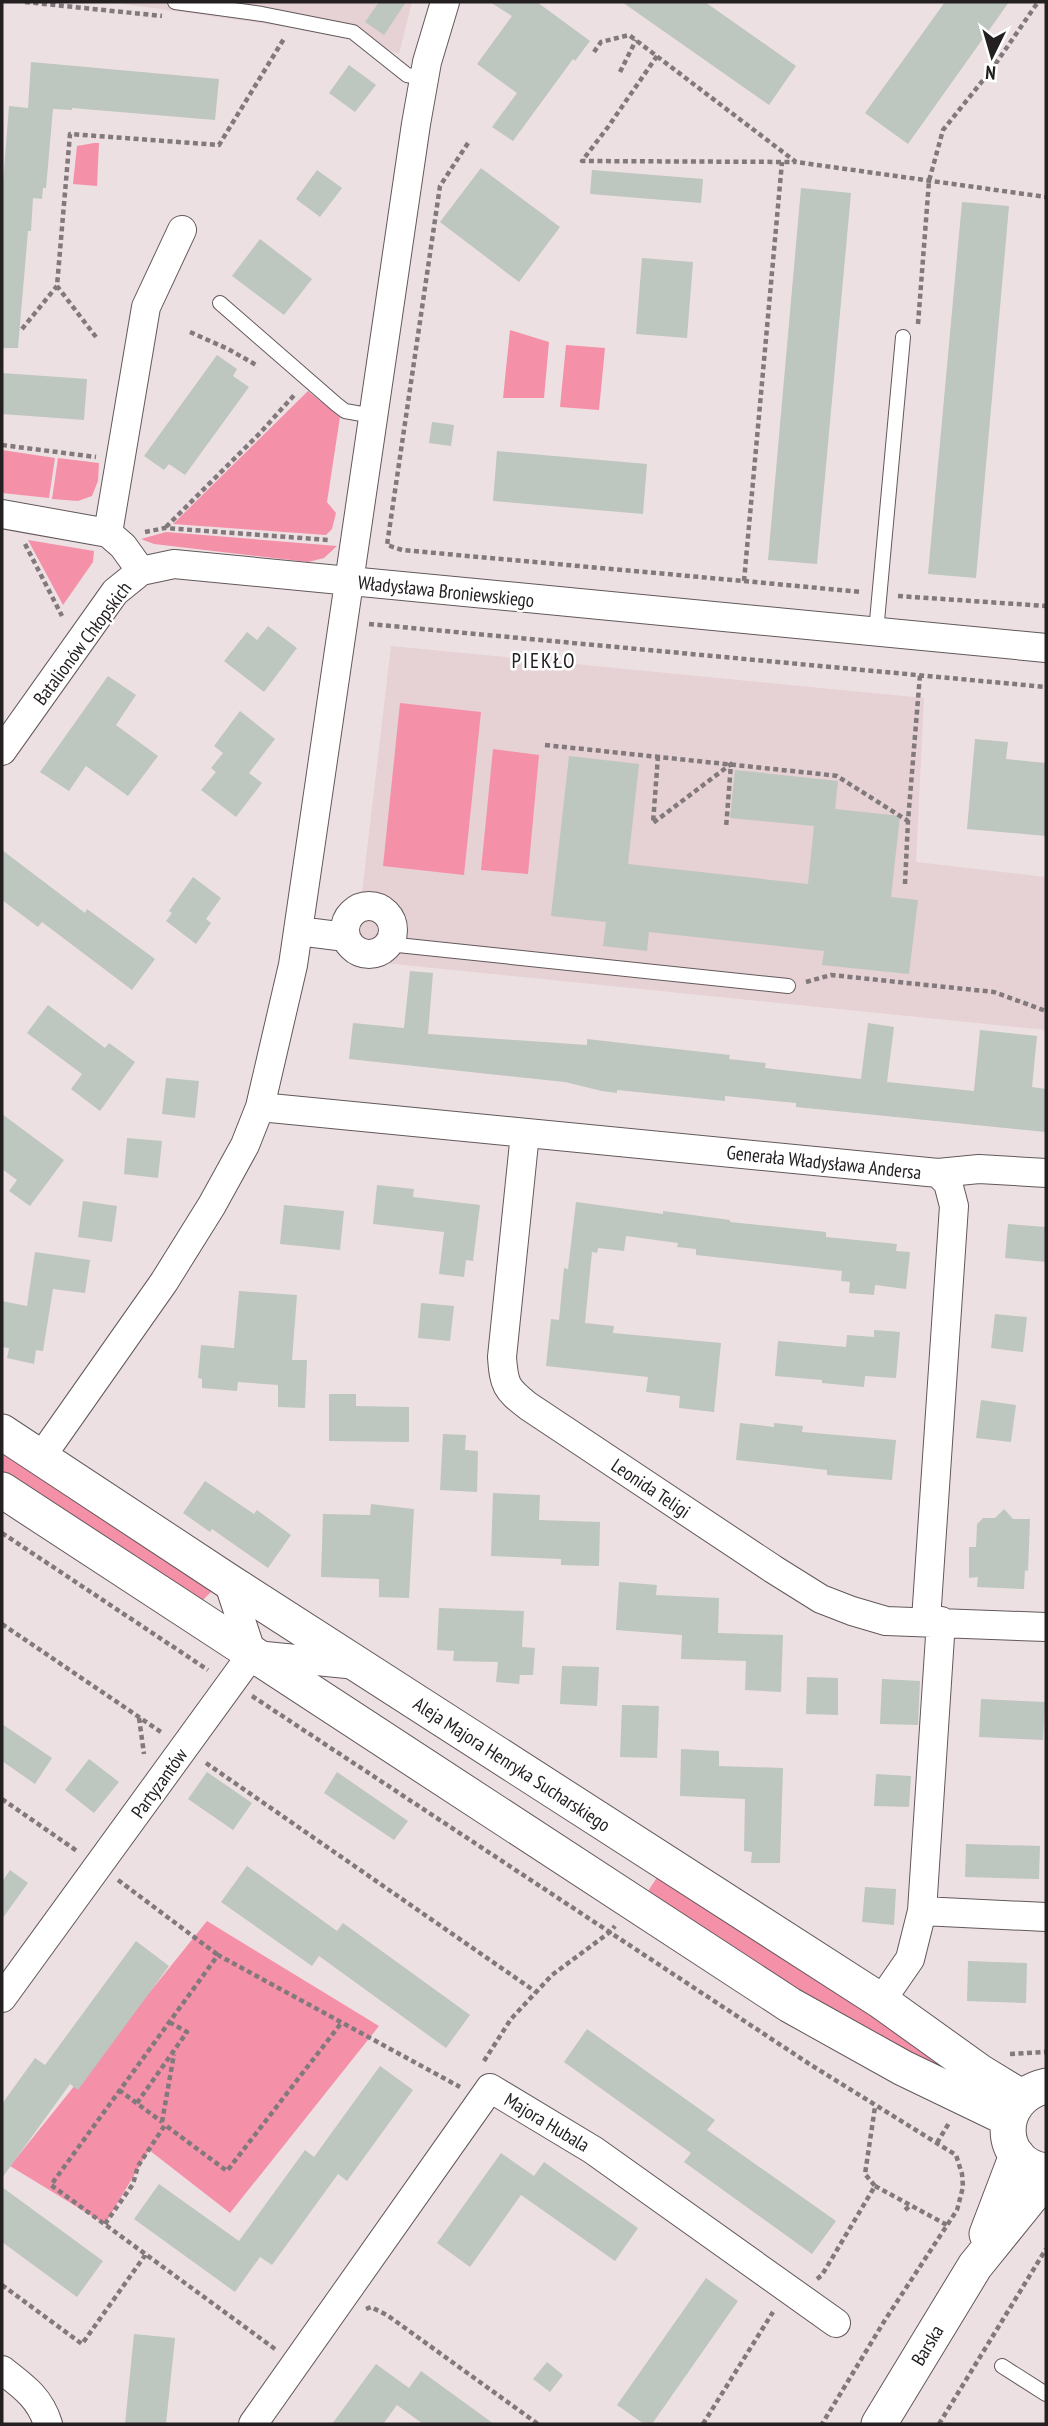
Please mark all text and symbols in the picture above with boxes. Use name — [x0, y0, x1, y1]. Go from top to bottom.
north arrow — [957, 21, 1027, 91]
text: N — [984, 61, 997, 85]
street label: Władysława Broniewskiego — [357, 570, 535, 612]
street label: Batalionów Chłopskich — [28, 577, 136, 709]
district label: PIEKŁO — [512, 647, 576, 674]
street label: Generała Władysława Andersa — [725, 1140, 923, 1184]
street label: Leonida Teligi — [607, 1453, 695, 1523]
street label: Aleja Majora Henryka Sucharskiego — [409, 1691, 615, 1837]
street label: Partyzantów — [126, 1743, 193, 1823]
street label: Majora Hubala — [500, 2087, 594, 2157]
street label: Barska — [906, 2320, 948, 2370]

